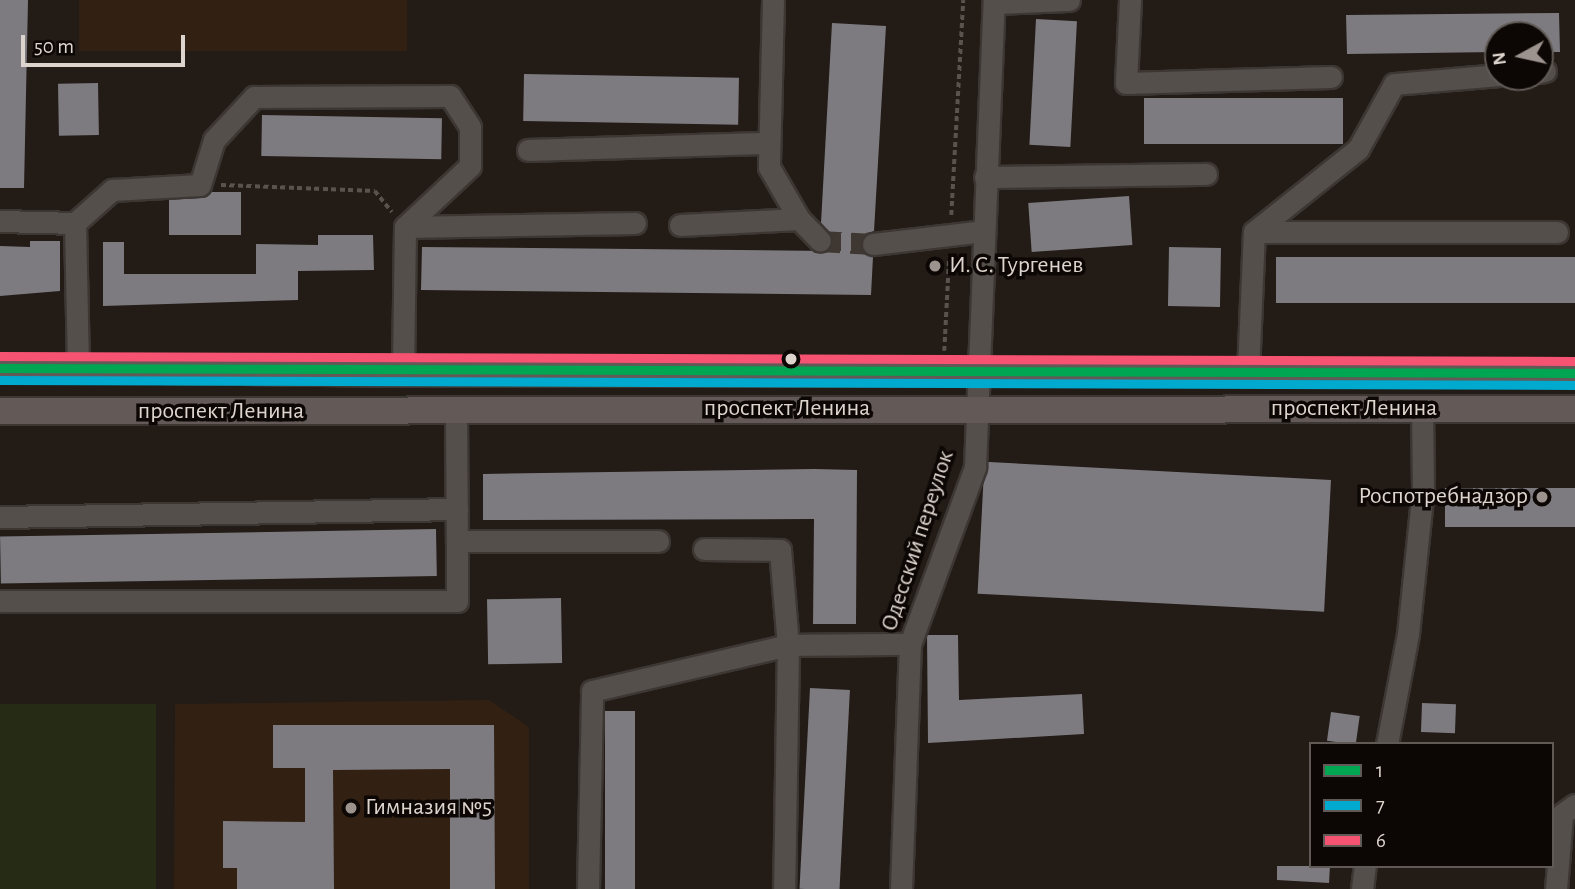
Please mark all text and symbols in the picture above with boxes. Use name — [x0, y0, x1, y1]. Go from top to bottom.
scale bar — [24, 21, 189, 65]
north arrow — [1484, 21, 1554, 91]
text: 50 m — [34, 36, 74, 57]
text: N — [1489, 51, 1510, 67]
place label: И. С. Тургенев — [949, 252, 1083, 280]
marker: И. С. Тургенев — [927, 258, 943, 274]
unlabelled marker — [784, 352, 798, 366]
street label: проспект Ленина — [704, 395, 870, 423]
street label: проспект Ленина — [1271, 395, 1437, 423]
street label: проспект Ленина — [138, 398, 304, 426]
street label: Одесский переулок — [875, 447, 961, 635]
place label: Роспотребнадзор — [1358, 483, 1528, 511]
marker: Роспотребнадзор — [1534, 489, 1550, 505]
legend — [1309, 742, 1554, 868]
text: 1 — [1376, 760, 1383, 781]
place label: Гимназия №5 — [365, 794, 492, 822]
text: 7 — [1376, 795, 1385, 816]
marker: Гимназия №5 — [343, 800, 359, 816]
text: 6 — [1376, 830, 1386, 851]

